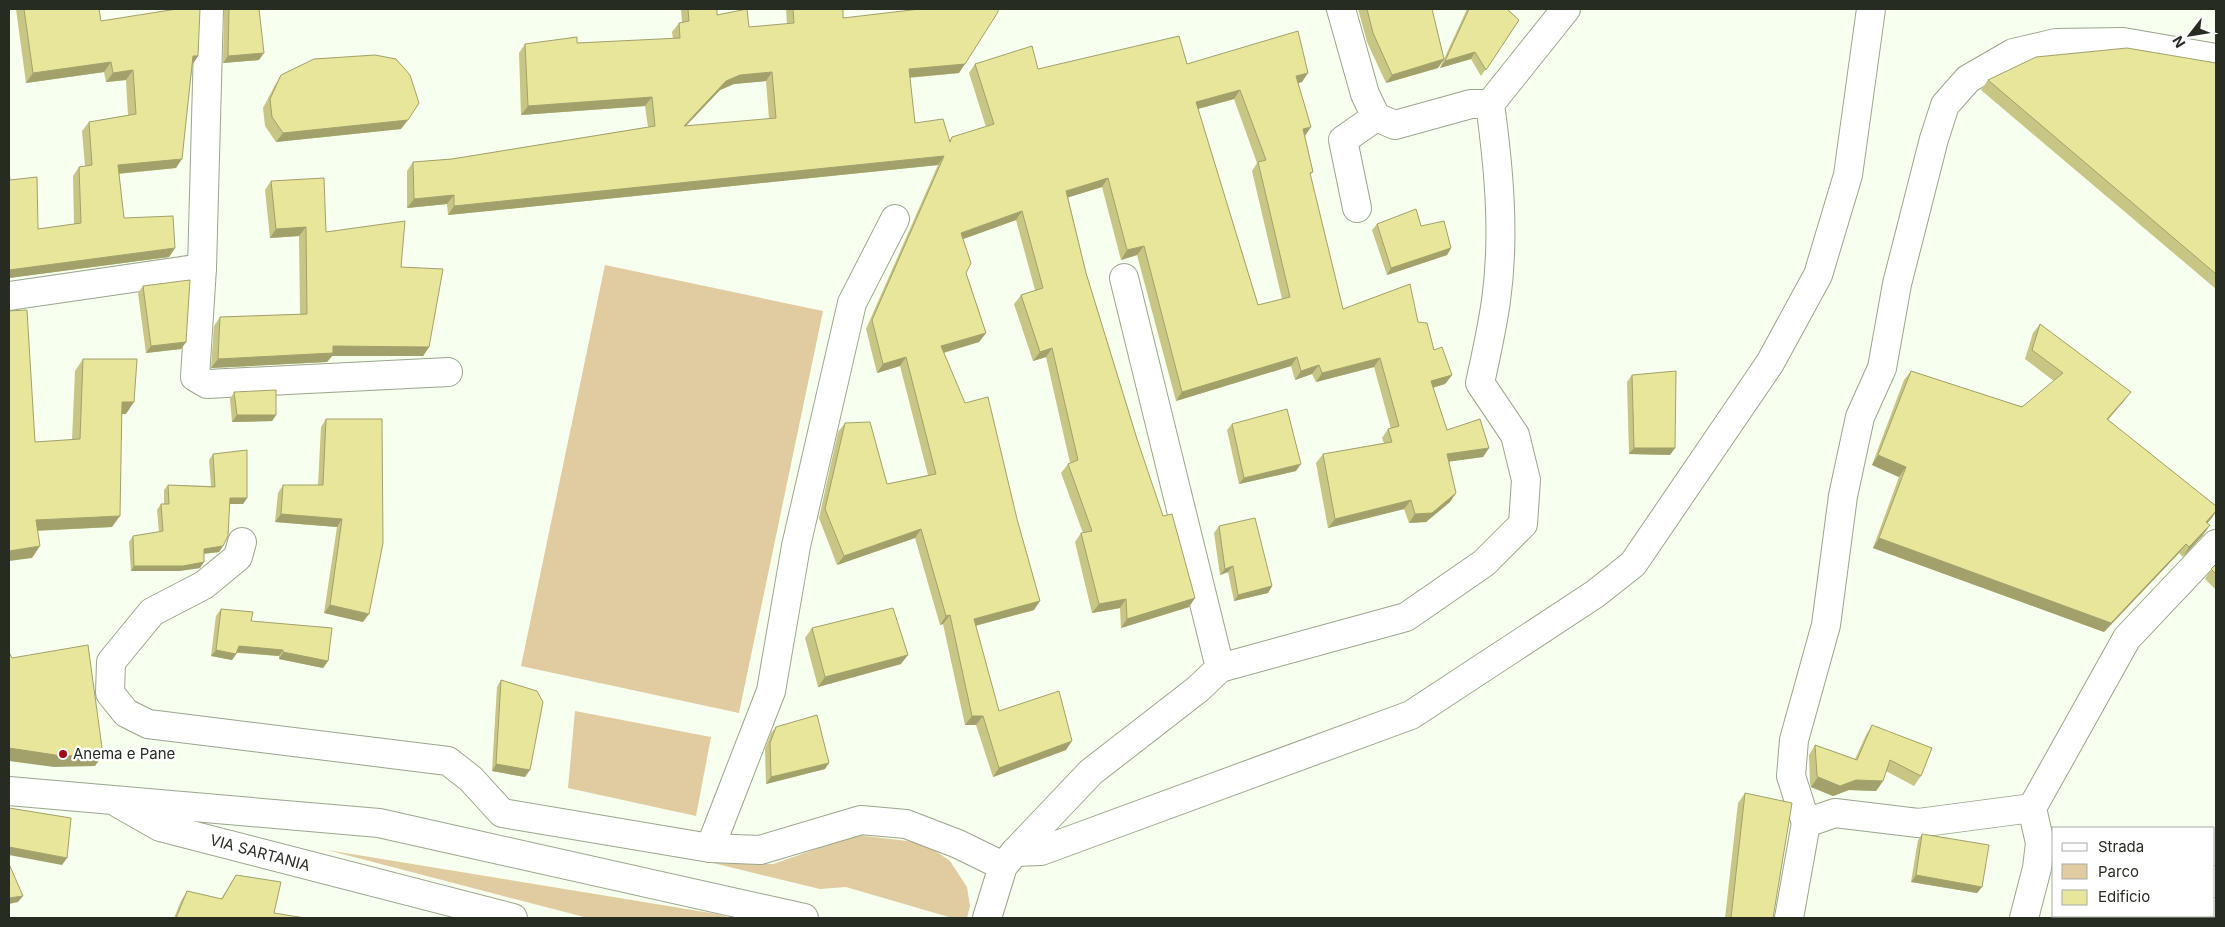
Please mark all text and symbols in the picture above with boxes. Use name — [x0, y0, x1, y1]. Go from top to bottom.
north arrow — [2165, 10, 2215, 60]
text: N — [2168, 33, 2188, 51]
place label: Anema e Pane — [73, 744, 175, 763]
marker: Anema e Pane — [57, 748, 69, 760]
legend — [2052, 827, 2215, 917]
street label: VIA SARTANIA — [208, 830, 312, 875]
text: Strada — [2098, 837, 2144, 856]
text: Parco — [2098, 862, 2139, 881]
text: Edificio — [2098, 887, 2150, 906]

